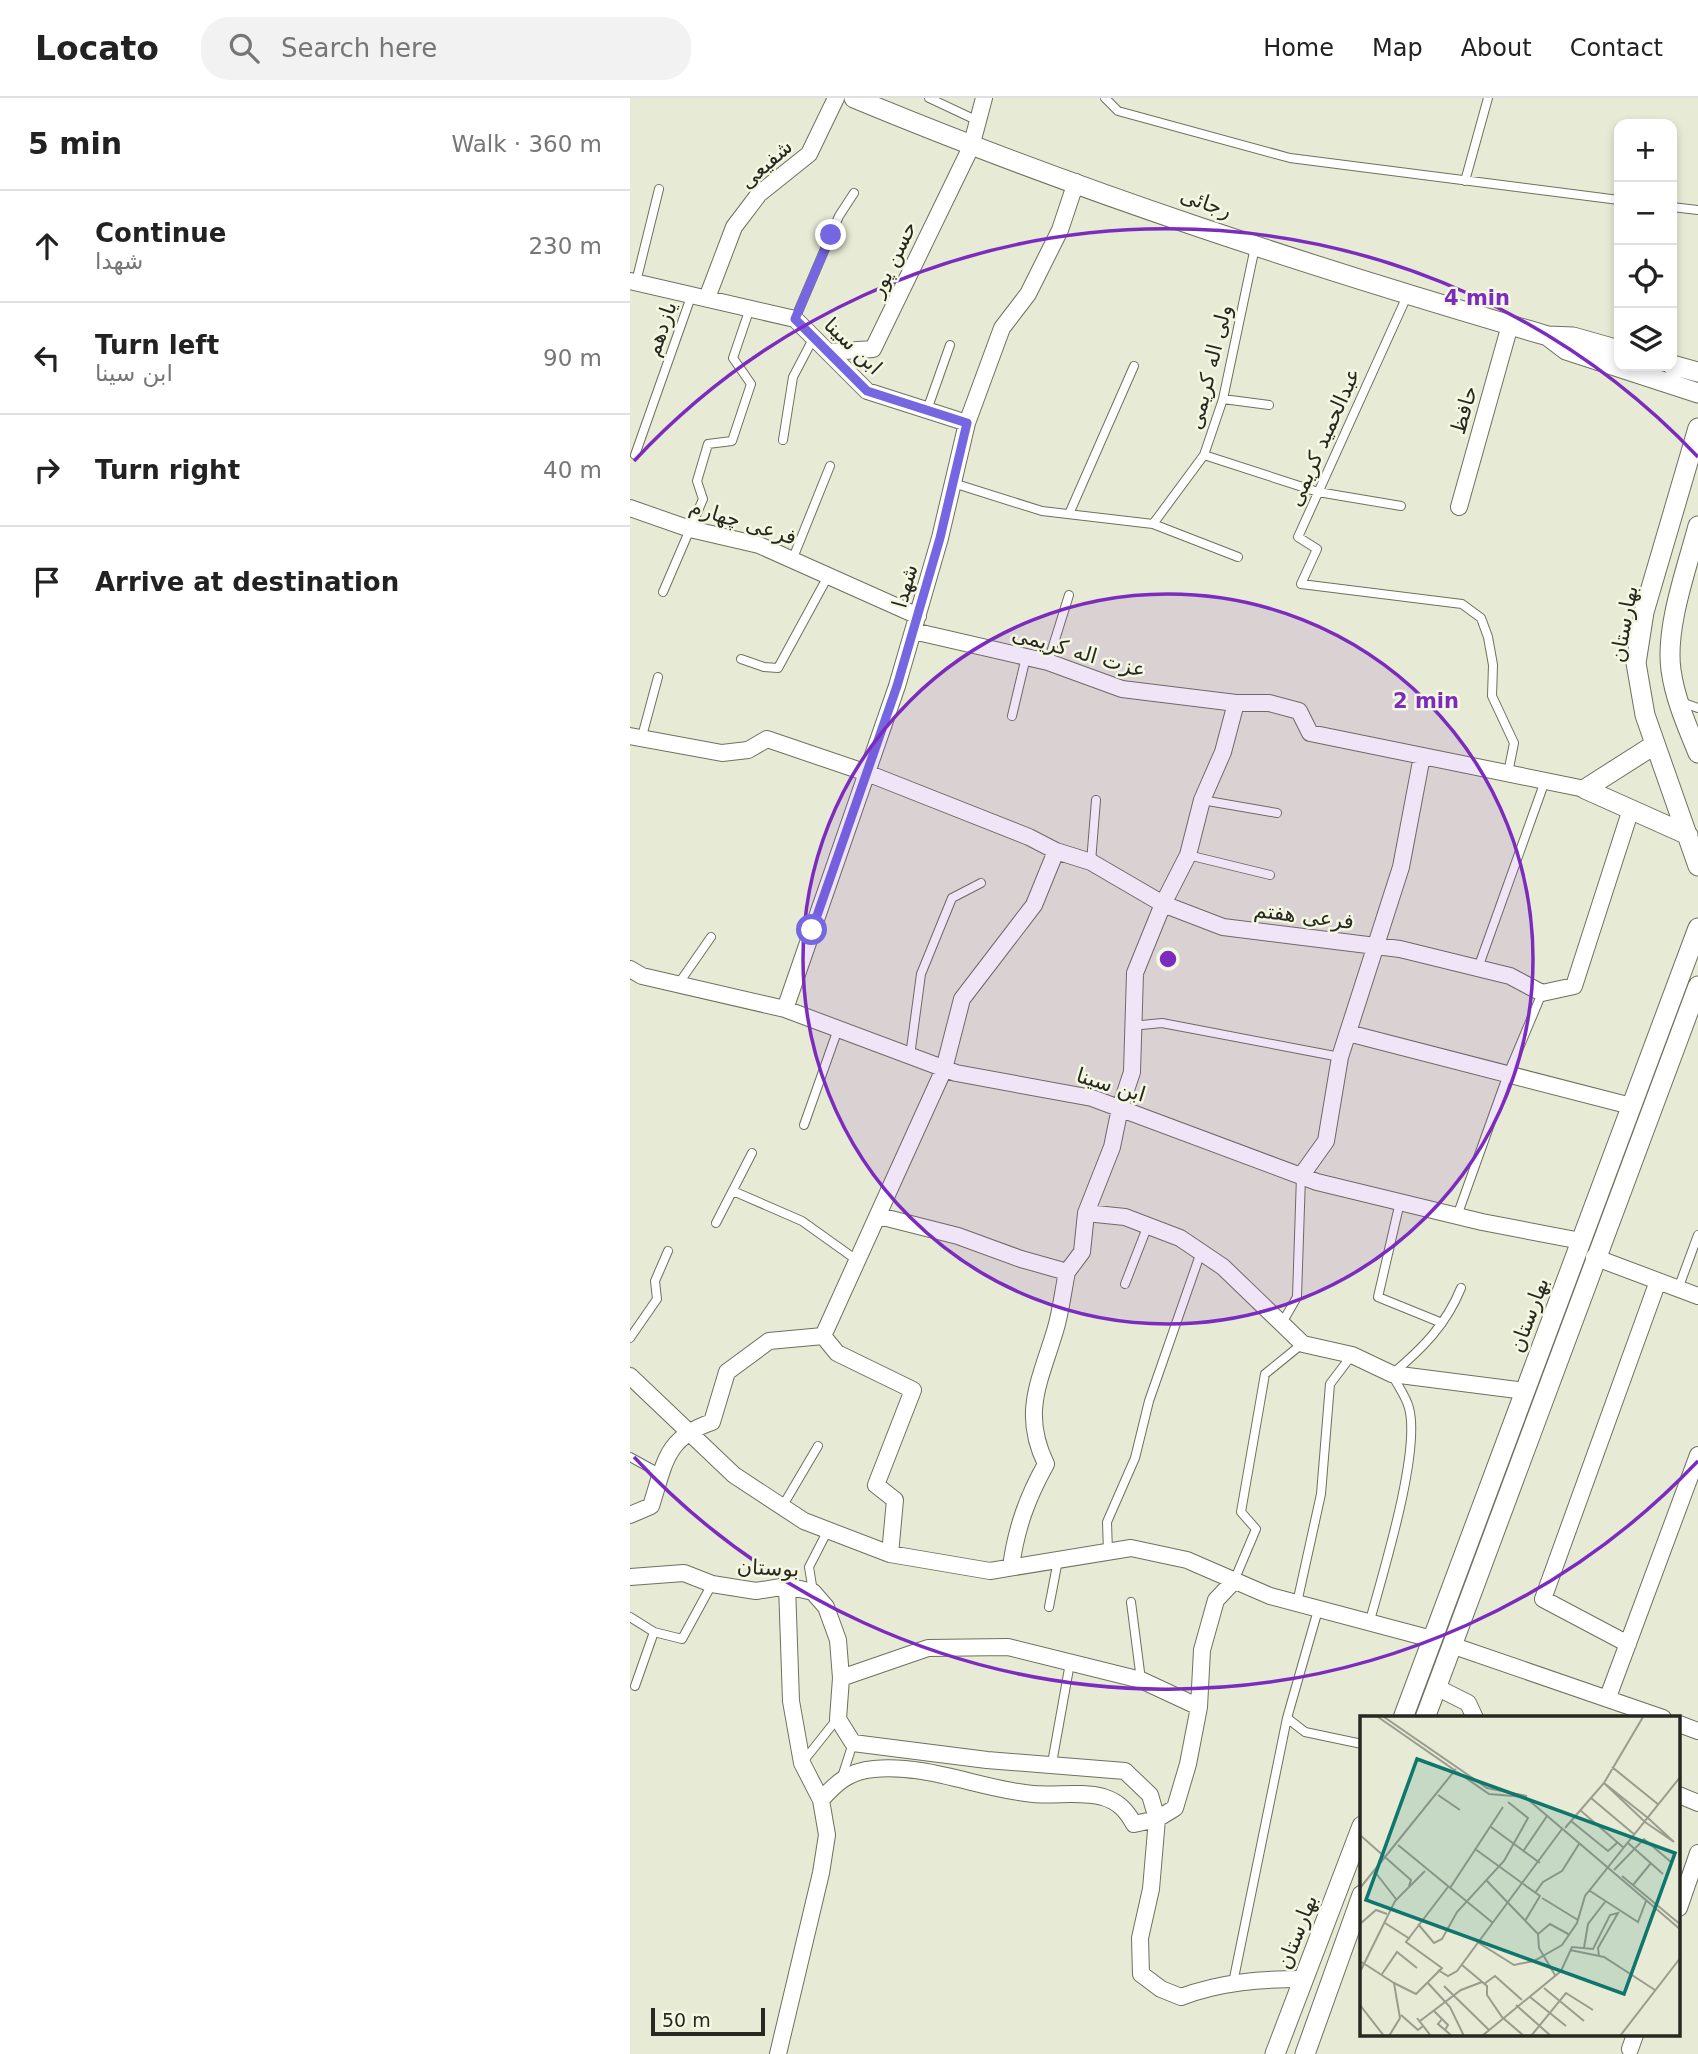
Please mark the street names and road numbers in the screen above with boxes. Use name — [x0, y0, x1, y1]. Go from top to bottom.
street label: شفیعی — [735, 134, 797, 194]
street label: رجائی — [1177, 183, 1235, 223]
street label: حسن پور — [864, 217, 922, 302]
street label: یازدهم — [640, 298, 683, 360]
street label: ولی اله کریمی — [1183, 302, 1237, 432]
street label: ابن سینا — [819, 313, 887, 379]
street label: عبدالحمید کریمی — [1283, 364, 1365, 510]
street label: حافظ — [1446, 383, 1482, 437]
street label: فرعی چهارم — [687, 494, 799, 550]
street label: شهدا — [887, 561, 923, 611]
street label: بهارستان — [1605, 584, 1643, 664]
street label: عزت اله کریمی — [1009, 621, 1149, 683]
street label: فرعی هفتم — [1253, 898, 1355, 935]
street label: ابن سینا — [1074, 1063, 1148, 1107]
street label: بهارستان — [1504, 1274, 1554, 1356]
street label: بوستان — [736, 1554, 800, 1582]
street label: بهارستان — [1272, 1891, 1322, 1973]

